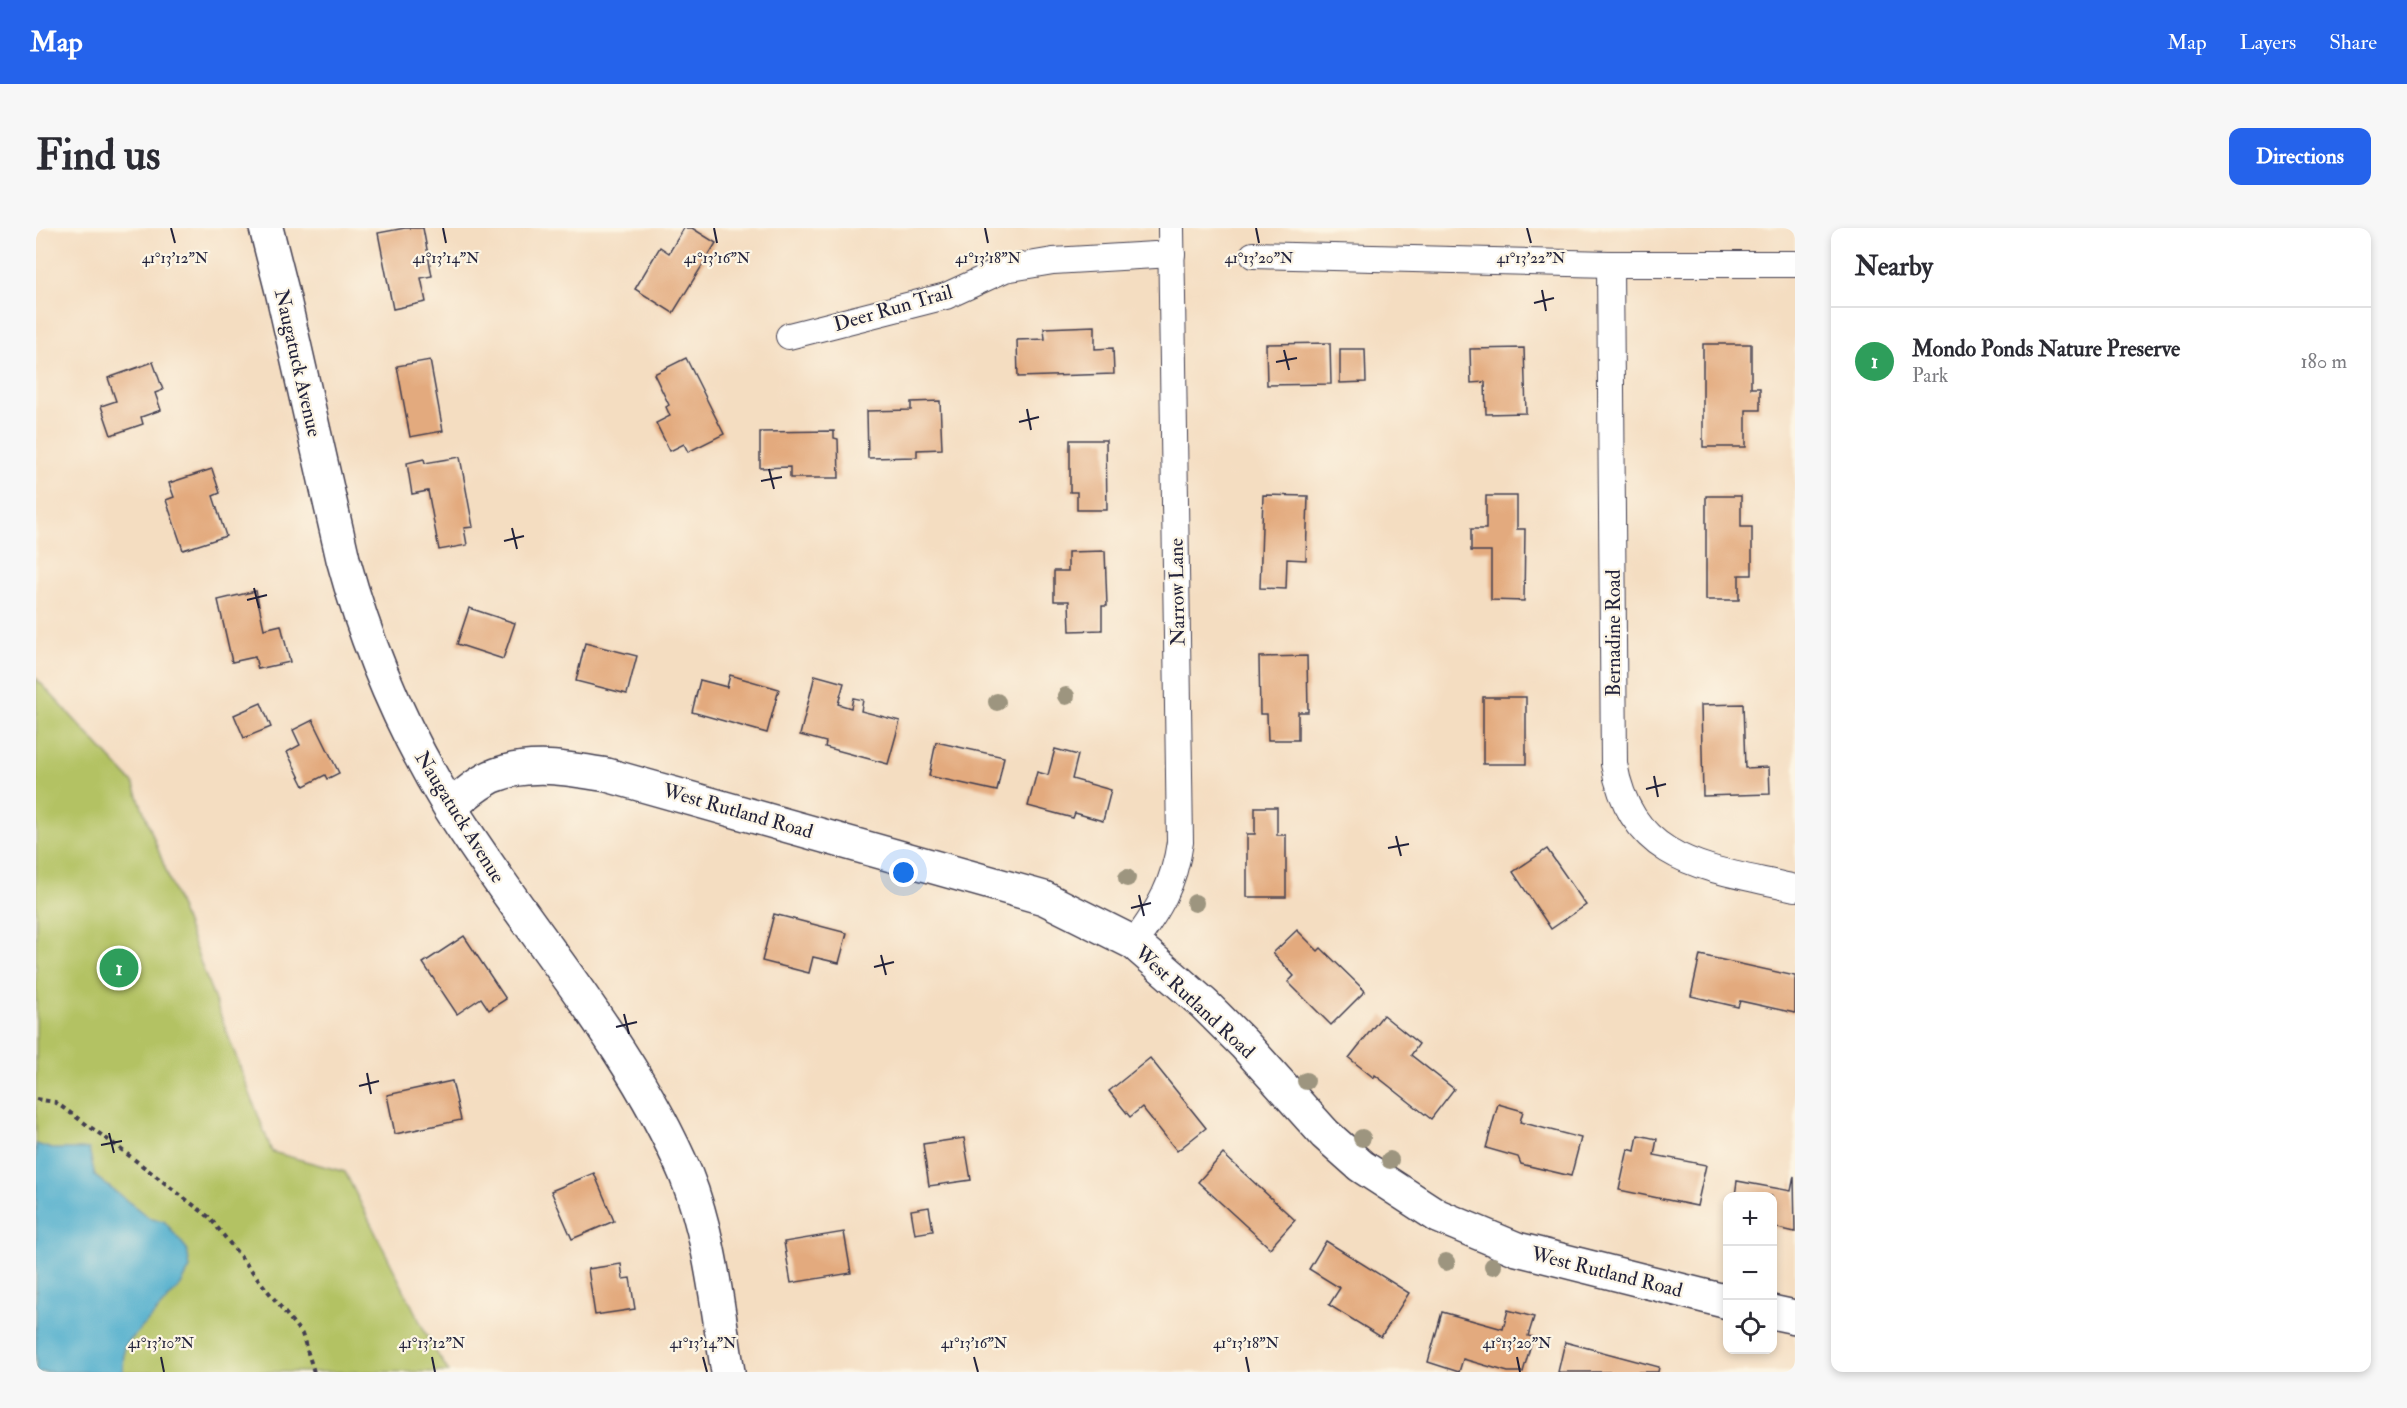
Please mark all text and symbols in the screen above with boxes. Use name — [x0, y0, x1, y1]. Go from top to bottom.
text: Map — [30, 25, 83, 60]
text: Map — [2167, 29, 2207, 56]
text: Layers — [2240, 29, 2296, 56]
text: Share — [2329, 29, 2377, 56]
button: Directions — [2229, 128, 2371, 185]
text: Find us — [36, 130, 160, 182]
text: 41°13'12"N — [142, 249, 209, 268]
text: 41°13'14"N — [412, 249, 480, 268]
text: 41°13'16"N — [684, 249, 751, 268]
text: 41°13'18"N — [955, 249, 1022, 268]
text: 41°13'20"N — [1225, 249, 1294, 268]
text: 41°13'22"N — [1497, 249, 1566, 268]
text: Nearby — [1855, 251, 1933, 283]
street label: Deer Run Trail — [831, 279, 955, 337]
street label: Naugatuck Avenue — [269, 287, 327, 439]
text: Mondo Ponds Nature Preserve — [1912, 335, 2180, 363]
text: 1 — [1871, 349, 1878, 374]
text: 180 m — [2300, 349, 2347, 374]
text: Park — [1912, 363, 1948, 388]
street label: Narrow Lane — [1164, 538, 1190, 646]
street label: Bernadine Road — [1601, 569, 1626, 697]
street label: Naugatuck Avenue — [409, 746, 511, 888]
street label: West Rutland Road — [659, 777, 816, 844]
your location — [889, 858, 918, 887]
street label: West Rutland Road — [1129, 939, 1260, 1064]
pin: 1 — [100, 946, 139, 990]
map controls — [1723, 1192, 1777, 1354]
button: + — [1723, 1192, 1777, 1246]
street label: West Rutland Road — [1528, 1241, 1685, 1303]
button: − — [1723, 1246, 1777, 1300]
button: locate — [1723, 1300, 1777, 1354]
text: 41°13'10"N — [128, 1334, 195, 1353]
text: 41°13'12"N — [399, 1334, 466, 1353]
text: 41°13'14"N — [669, 1334, 737, 1353]
text: 41°13'16"N — [941, 1334, 1008, 1353]
text: 41°13'18"N — [1213, 1334, 1280, 1353]
text: 41°13'20"N — [1483, 1334, 1552, 1353]

